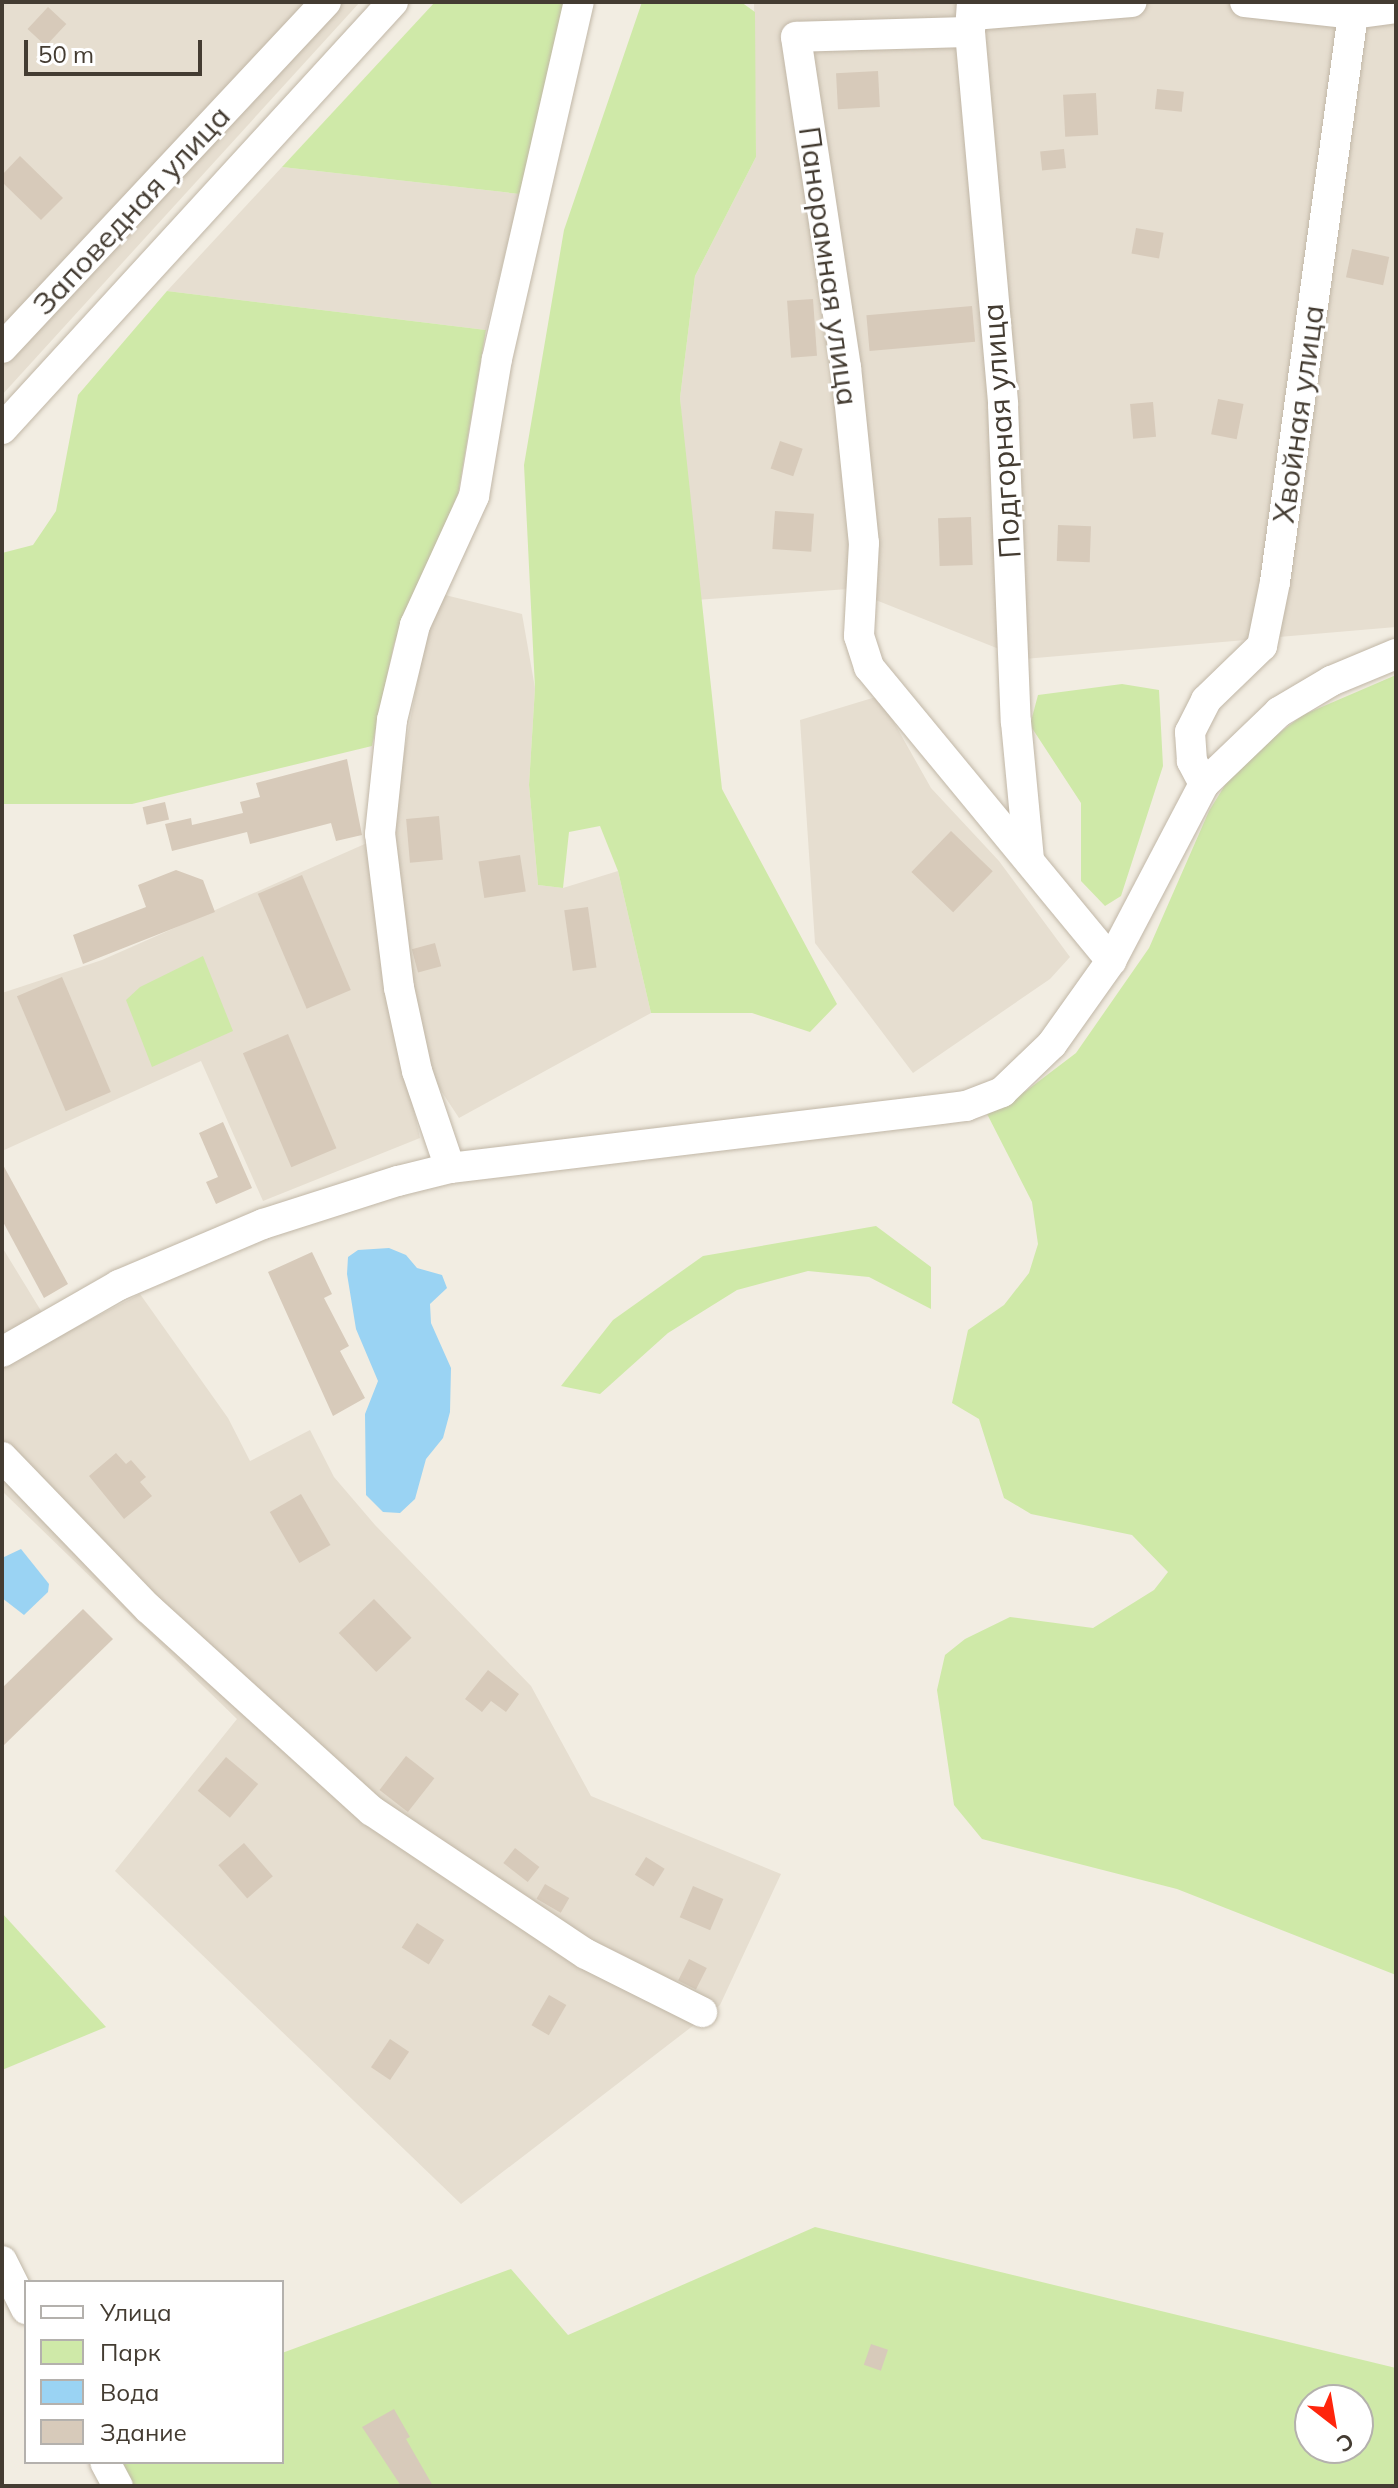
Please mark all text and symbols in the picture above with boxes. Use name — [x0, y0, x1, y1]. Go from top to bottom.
scale bar — [28, 24, 206, 74]
text: 50 m — [38, 39, 94, 69]
street label: Заповедная улица — [25, 98, 237, 322]
street label: Панорамная улица — [792, 124, 866, 408]
street label: Подгорная улица — [974, 302, 1028, 560]
street label: Хвойная улица — [1265, 303, 1331, 525]
legend — [24, 2280, 284, 2464]
text: Улица — [100, 2297, 172, 2327]
text: Парк — [100, 2337, 161, 2367]
text: Вода — [100, 2377, 160, 2407]
north arrow — [1294, 2384, 1374, 2464]
text: Здание — [100, 2417, 187, 2447]
text: С — [1332, 2427, 1359, 2459]

